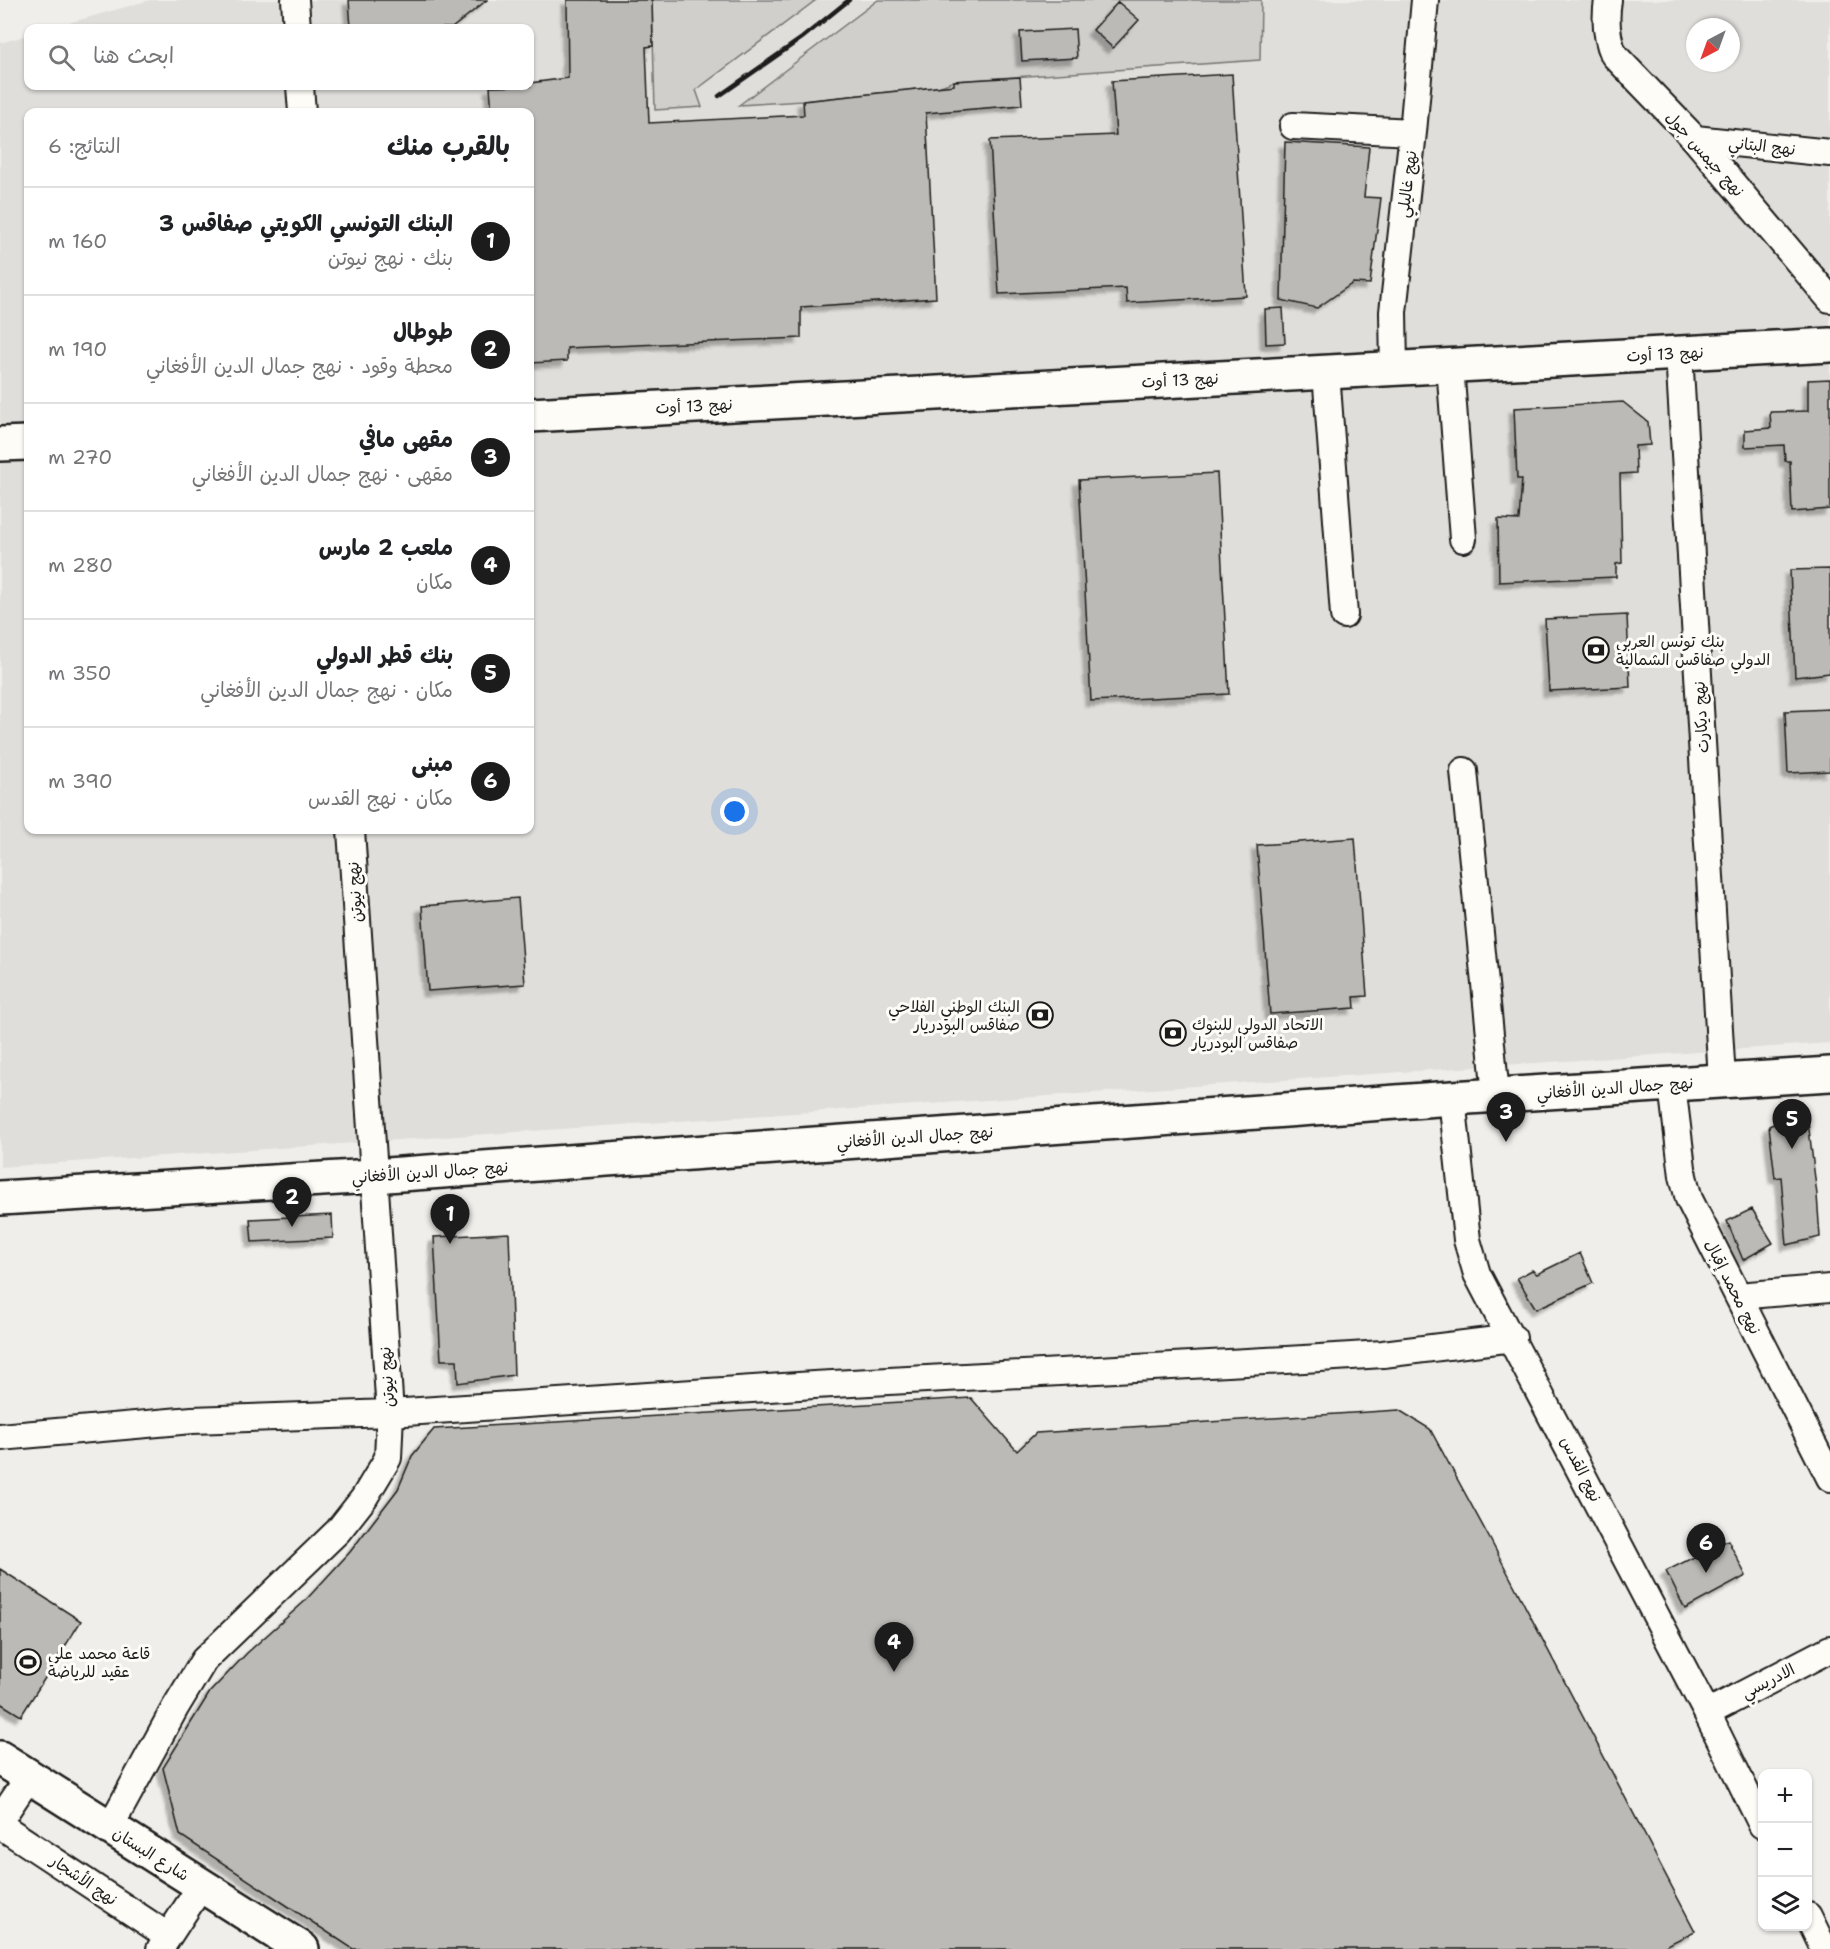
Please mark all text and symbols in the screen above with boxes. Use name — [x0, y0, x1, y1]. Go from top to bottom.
north arrow — [1686, 18, 1740, 72]
search box — [24, 24, 534, 90]
icon: search — [45, 41, 78, 74]
text: ابحث هنا — [93, 41, 174, 70]
street label: نهج جيمس جول — [1661, 107, 1749, 201]
text: بالقرب منك — [387, 128, 510, 163]
street label: نهج البتاني — [1727, 132, 1797, 164]
text: النتائج: 6 — [48, 133, 121, 159]
street label: نهج غاليلي — [1392, 149, 1426, 219]
text: البنك التونسي الكويتي صفاقس 3 — [159, 209, 453, 238]
text: 160 m — [48, 228, 107, 254]
text: 1 — [486, 228, 495, 254]
text: بنك · نهج نيوتن — [328, 245, 453, 271]
text: طوطال — [393, 317, 453, 346]
text: 190 m — [48, 336, 107, 362]
text: 2 — [484, 336, 498, 362]
street label: نهج 13 أوت — [1626, 341, 1704, 367]
text: محطة وقود · نهج جمال الدين الأفغاني — [146, 353, 453, 379]
street label: نهج 13 أوت — [1141, 367, 1219, 393]
street label: نهج 13 أوت — [655, 393, 733, 419]
text: مقهى مافي — [359, 425, 453, 454]
text: 270 m — [48, 444, 112, 470]
text: 3 — [484, 444, 498, 470]
text: مقهى · نهج جمال الدين الأفغاني — [192, 461, 453, 487]
text: ملعب 2 مارس — [319, 533, 453, 562]
text: 280 m — [48, 552, 113, 578]
text: 4 — [484, 552, 498, 578]
text: مكان — [416, 569, 453, 595]
place label: بنك تونس العربي الدولي صفاقس الشمالية — [1616, 631, 1770, 674]
bank icon: بنك تونس العربي الدولي صفاقس الشمالية — [1581, 635, 1611, 665]
text: بنك قطر الدولي — [316, 641, 453, 670]
text: 350 m — [48, 660, 112, 686]
text: 5 — [484, 660, 497, 686]
text: مكان · نهج جمال الدين الأفغاني — [200, 677, 453, 703]
street label: نهج ديكارت — [1689, 680, 1713, 754]
text: مبنى — [411, 749, 453, 778]
text: 390 m — [48, 768, 113, 794]
text: 6 — [484, 768, 498, 794]
text: مكان · نهج القدس — [308, 785, 453, 811]
your location — [720, 797, 749, 826]
street label: نهج نيوتن — [342, 861, 368, 923]
place label: البنك الوطني الفلاحي صفاقس البودريار — [888, 996, 1020, 1035]
bank icon: البنك الوطني الفلاحي صفاقس البودريار — [1025, 1000, 1055, 1030]
place label: الاتحاد الدولي للبنوك صفاقس البودريار — [1191, 1014, 1323, 1053]
bank icon: الاتحاد الدولي للبنوك صفاقس البودريار — [1158, 1018, 1188, 1048]
street label: نهج جمال الدين الأفغاني — [1536, 1072, 1694, 1108]
pin: 3 — [1486, 1092, 1526, 1142]
pin: 5 — [1772, 1100, 1812, 1149]
street label: نهج جمال الدين الأفغاني — [836, 1121, 994, 1157]
street label: نهج جمال الدين الأفغاني — [351, 1156, 509, 1192]
pin: 2 — [272, 1178, 312, 1227]
pin: 1 — [430, 1194, 470, 1244]
street label: نهج محمد إقبال — [1700, 1236, 1766, 1338]
street label: نهج نيوتن — [374, 1346, 400, 1408]
street label: نهج القدس — [1556, 1433, 1606, 1505]
pin: 6 — [1686, 1524, 1726, 1573]
pin: 4 — [874, 1622, 914, 1672]
place label: قاعة محمد علي عقيد للرياضة — [48, 1643, 150, 1682]
sports icon: قاعة محمد علي عقيد للرياضة — [13, 1647, 43, 1677]
street label: الادريسي — [1738, 1659, 1800, 1707]
map controls — [1758, 1769, 1812, 1931]
button: + — [1758, 1769, 1812, 1823]
street label: شارع البستان — [108, 1822, 193, 1887]
button: − — [1758, 1823, 1812, 1877]
street label: نهج الأشجار — [45, 1849, 121, 1910]
button: layers — [1758, 1877, 1812, 1931]

